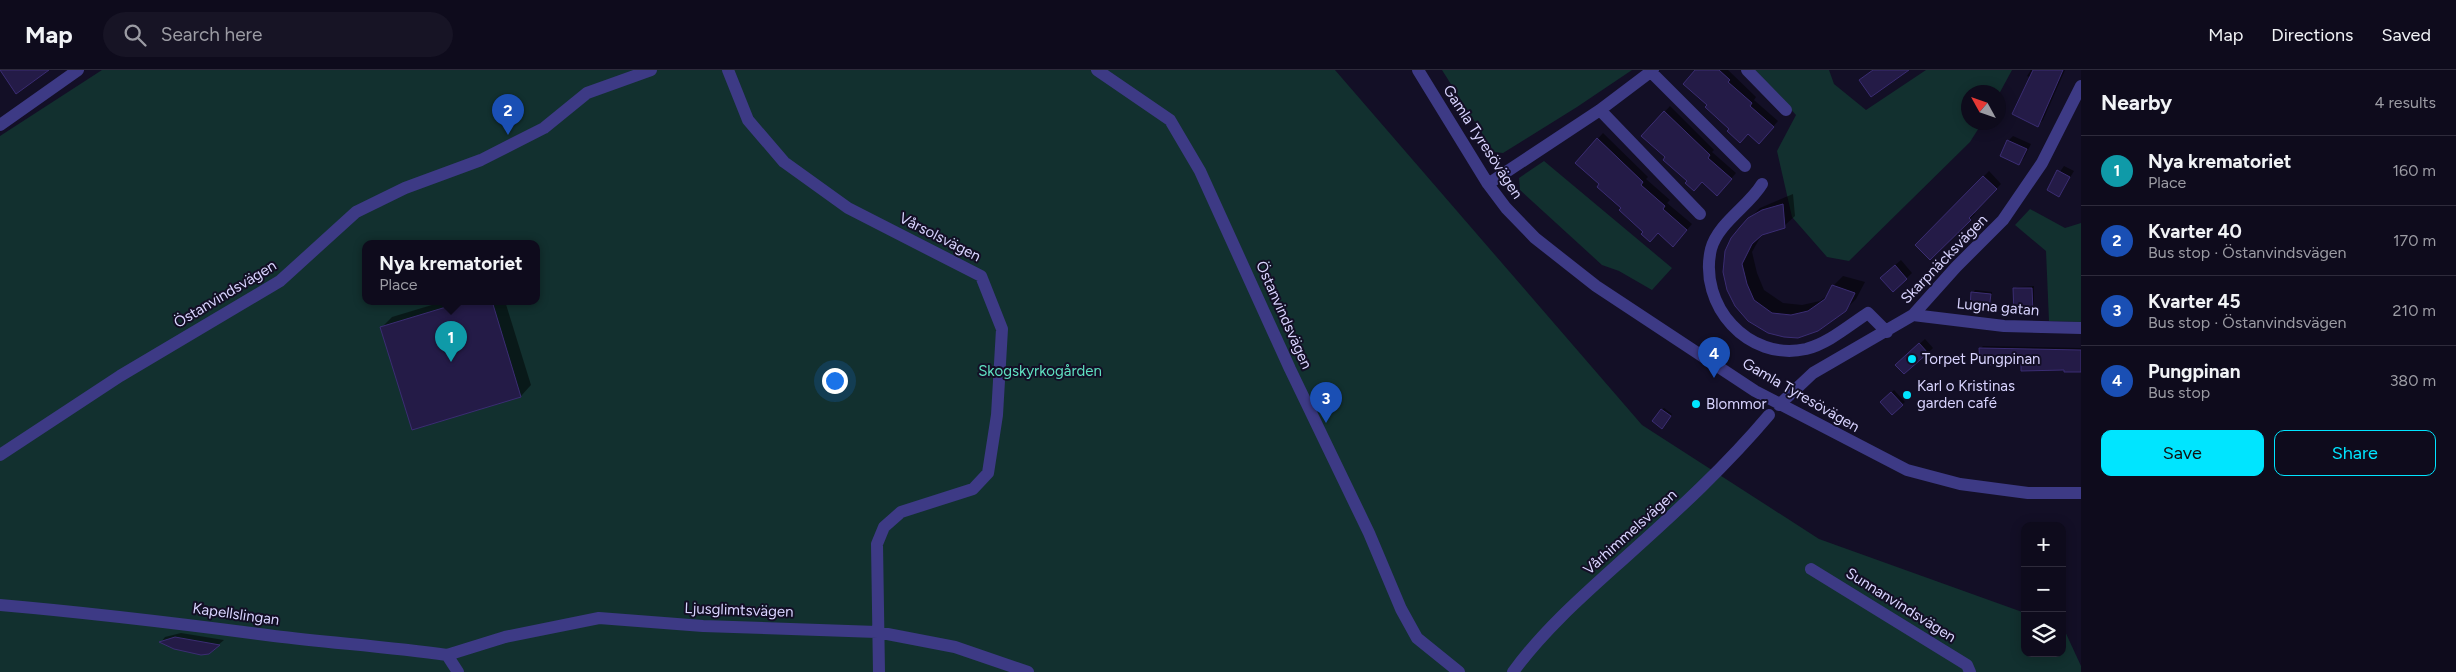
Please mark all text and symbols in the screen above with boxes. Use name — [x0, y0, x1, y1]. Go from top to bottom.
search box — [103, 12, 453, 57]
text: Map — [25, 20, 73, 49]
icon: search — [121, 21, 149, 49]
text: Search here — [161, 23, 262, 46]
text: Map — [2208, 24, 2243, 46]
text: Directions — [2271, 24, 2353, 46]
text: Saved — [2381, 24, 2431, 46]
street label: Gamla Tyresövägen — [1439, 82, 1527, 202]
north arrow — [1961, 85, 2006, 130]
text: Nearby — [2101, 90, 2172, 115]
text: 4 results — [2375, 93, 2436, 112]
pin: 2 — [492, 94, 524, 135]
text: Nya krematoriet — [2148, 150, 2291, 173]
text: 1 — [2114, 161, 2120, 180]
text: 160 m — [2393, 161, 2436, 180]
text: Place — [2148, 173, 2186, 192]
street label: Vårsolsvägen — [896, 209, 984, 265]
street label: Skarpnäcksvägen — [1897, 211, 1991, 307]
text: Kvarter 40 — [2148, 220, 2242, 243]
text: 2 — [2112, 231, 2122, 250]
text: 170 m — [2393, 231, 2436, 250]
popup — [362, 240, 540, 305]
text: Bus stop · Östanvindsvägen — [2148, 243, 2346, 262]
text: Nya krematoriet — [379, 252, 523, 275]
street label: Östanvindsvägen — [170, 256, 280, 332]
street label: Östanvindsvägen — [1252, 258, 1316, 372]
text: Place — [379, 275, 418, 294]
text: Kvarter 45 — [2148, 290, 2240, 313]
street label: Lugna gatan — [1956, 294, 2040, 320]
text: 3 — [2113, 301, 2121, 320]
text: 210 m — [2393, 301, 2436, 320]
text: Bus stop · Östanvindsvägen — [2148, 313, 2346, 332]
pin: 1 — [435, 321, 467, 362]
pin: 4 — [1698, 337, 1730, 378]
place label: Torpet Pungpinan — [1922, 350, 2040, 368]
marker: Torpet Pungpinan — [1906, 353, 1918, 365]
street label: Gamla Tyresövägen — [1739, 354, 1863, 436]
text: Pungpinan — [2148, 360, 2241, 383]
park label: Skogskyrkogården — [978, 362, 1102, 380]
your location — [822, 368, 848, 394]
text: 4 — [2112, 371, 2122, 390]
text: 380 m — [2390, 371, 2436, 390]
place label: Karl o Kristinas garden café — [1917, 377, 2015, 412]
pin: 3 — [1310, 382, 1342, 423]
text: Bus stop — [2148, 383, 2210, 402]
marker: Karl o Kristinas garden café — [1901, 389, 1913, 401]
place label: Blommor — [1706, 395, 1766, 413]
marker: Blommor — [1690, 398, 1702, 410]
button: Save — [2101, 430, 2264, 476]
button: Share — [2274, 430, 2436, 476]
street label: Vårhimmelsvägen — [1580, 485, 1680, 579]
map controls — [2021, 522, 2066, 657]
button: + — [2021, 522, 2066, 567]
street label: Sunnanvindsvägen — [1843, 564, 1959, 646]
button: − — [2021, 567, 2066, 612]
street label: Kapellslingan — [192, 599, 280, 629]
street label: Ljusglimtsvägen — [684, 599, 794, 621]
button: layers — [2021, 612, 2066, 657]

